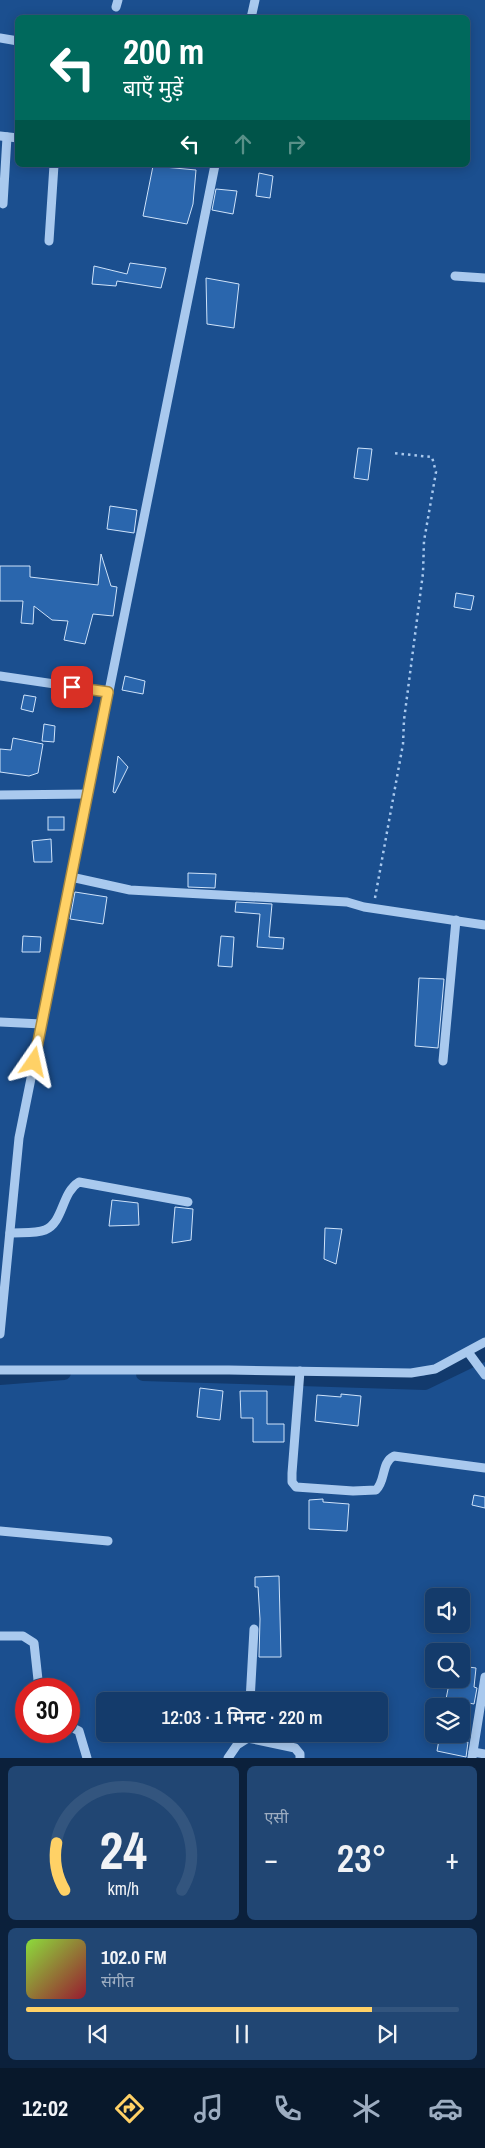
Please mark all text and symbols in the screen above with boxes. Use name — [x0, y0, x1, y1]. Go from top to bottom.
text: 200 m — [123, 28, 204, 75]
icon: left — [40, 35, 105, 100]
text: बाएँ मुड़ें — [123, 73, 183, 103]
icon: left — [176, 130, 204, 158]
icon: ahead — [229, 130, 257, 158]
icon: right — [282, 130, 310, 158]
pin — [51, 666, 93, 708]
icon: arrive — [58, 673, 86, 701]
position arrow — [7, 1035, 59, 1087]
map controls — [425, 1588, 470, 1743]
button: sound — [425, 1588, 470, 1633]
button: search — [425, 1643, 470, 1688]
speed limit sign: 30 — [15, 1678, 80, 1743]
button: layers — [425, 1698, 470, 1743]
text: 12:03 · 1 मिनट · 220 m — [162, 1704, 323, 1730]
text: एसी — [265, 1806, 288, 1828]
text: 24 — [100, 1815, 147, 1885]
text: 23° — [337, 1833, 387, 1884]
text: − — [265, 1840, 278, 1878]
text: + — [446, 1840, 459, 1878]
text: km/h — [107, 1877, 139, 1901]
text: 102.0 FM — [101, 1944, 167, 1970]
text: संगीत — [101, 1970, 134, 1992]
icon: previous — [84, 2020, 112, 2048]
icon: pause — [228, 2020, 256, 2048]
icon: next — [373, 2020, 401, 2048]
icon: directions — [112, 2091, 147, 2126]
icon: music — [191, 2091, 226, 2126]
icon: phone — [270, 2091, 305, 2126]
icon: climate — [349, 2091, 384, 2126]
icon: car — [428, 2091, 463, 2126]
text: 12:02 — [22, 2093, 68, 2123]

